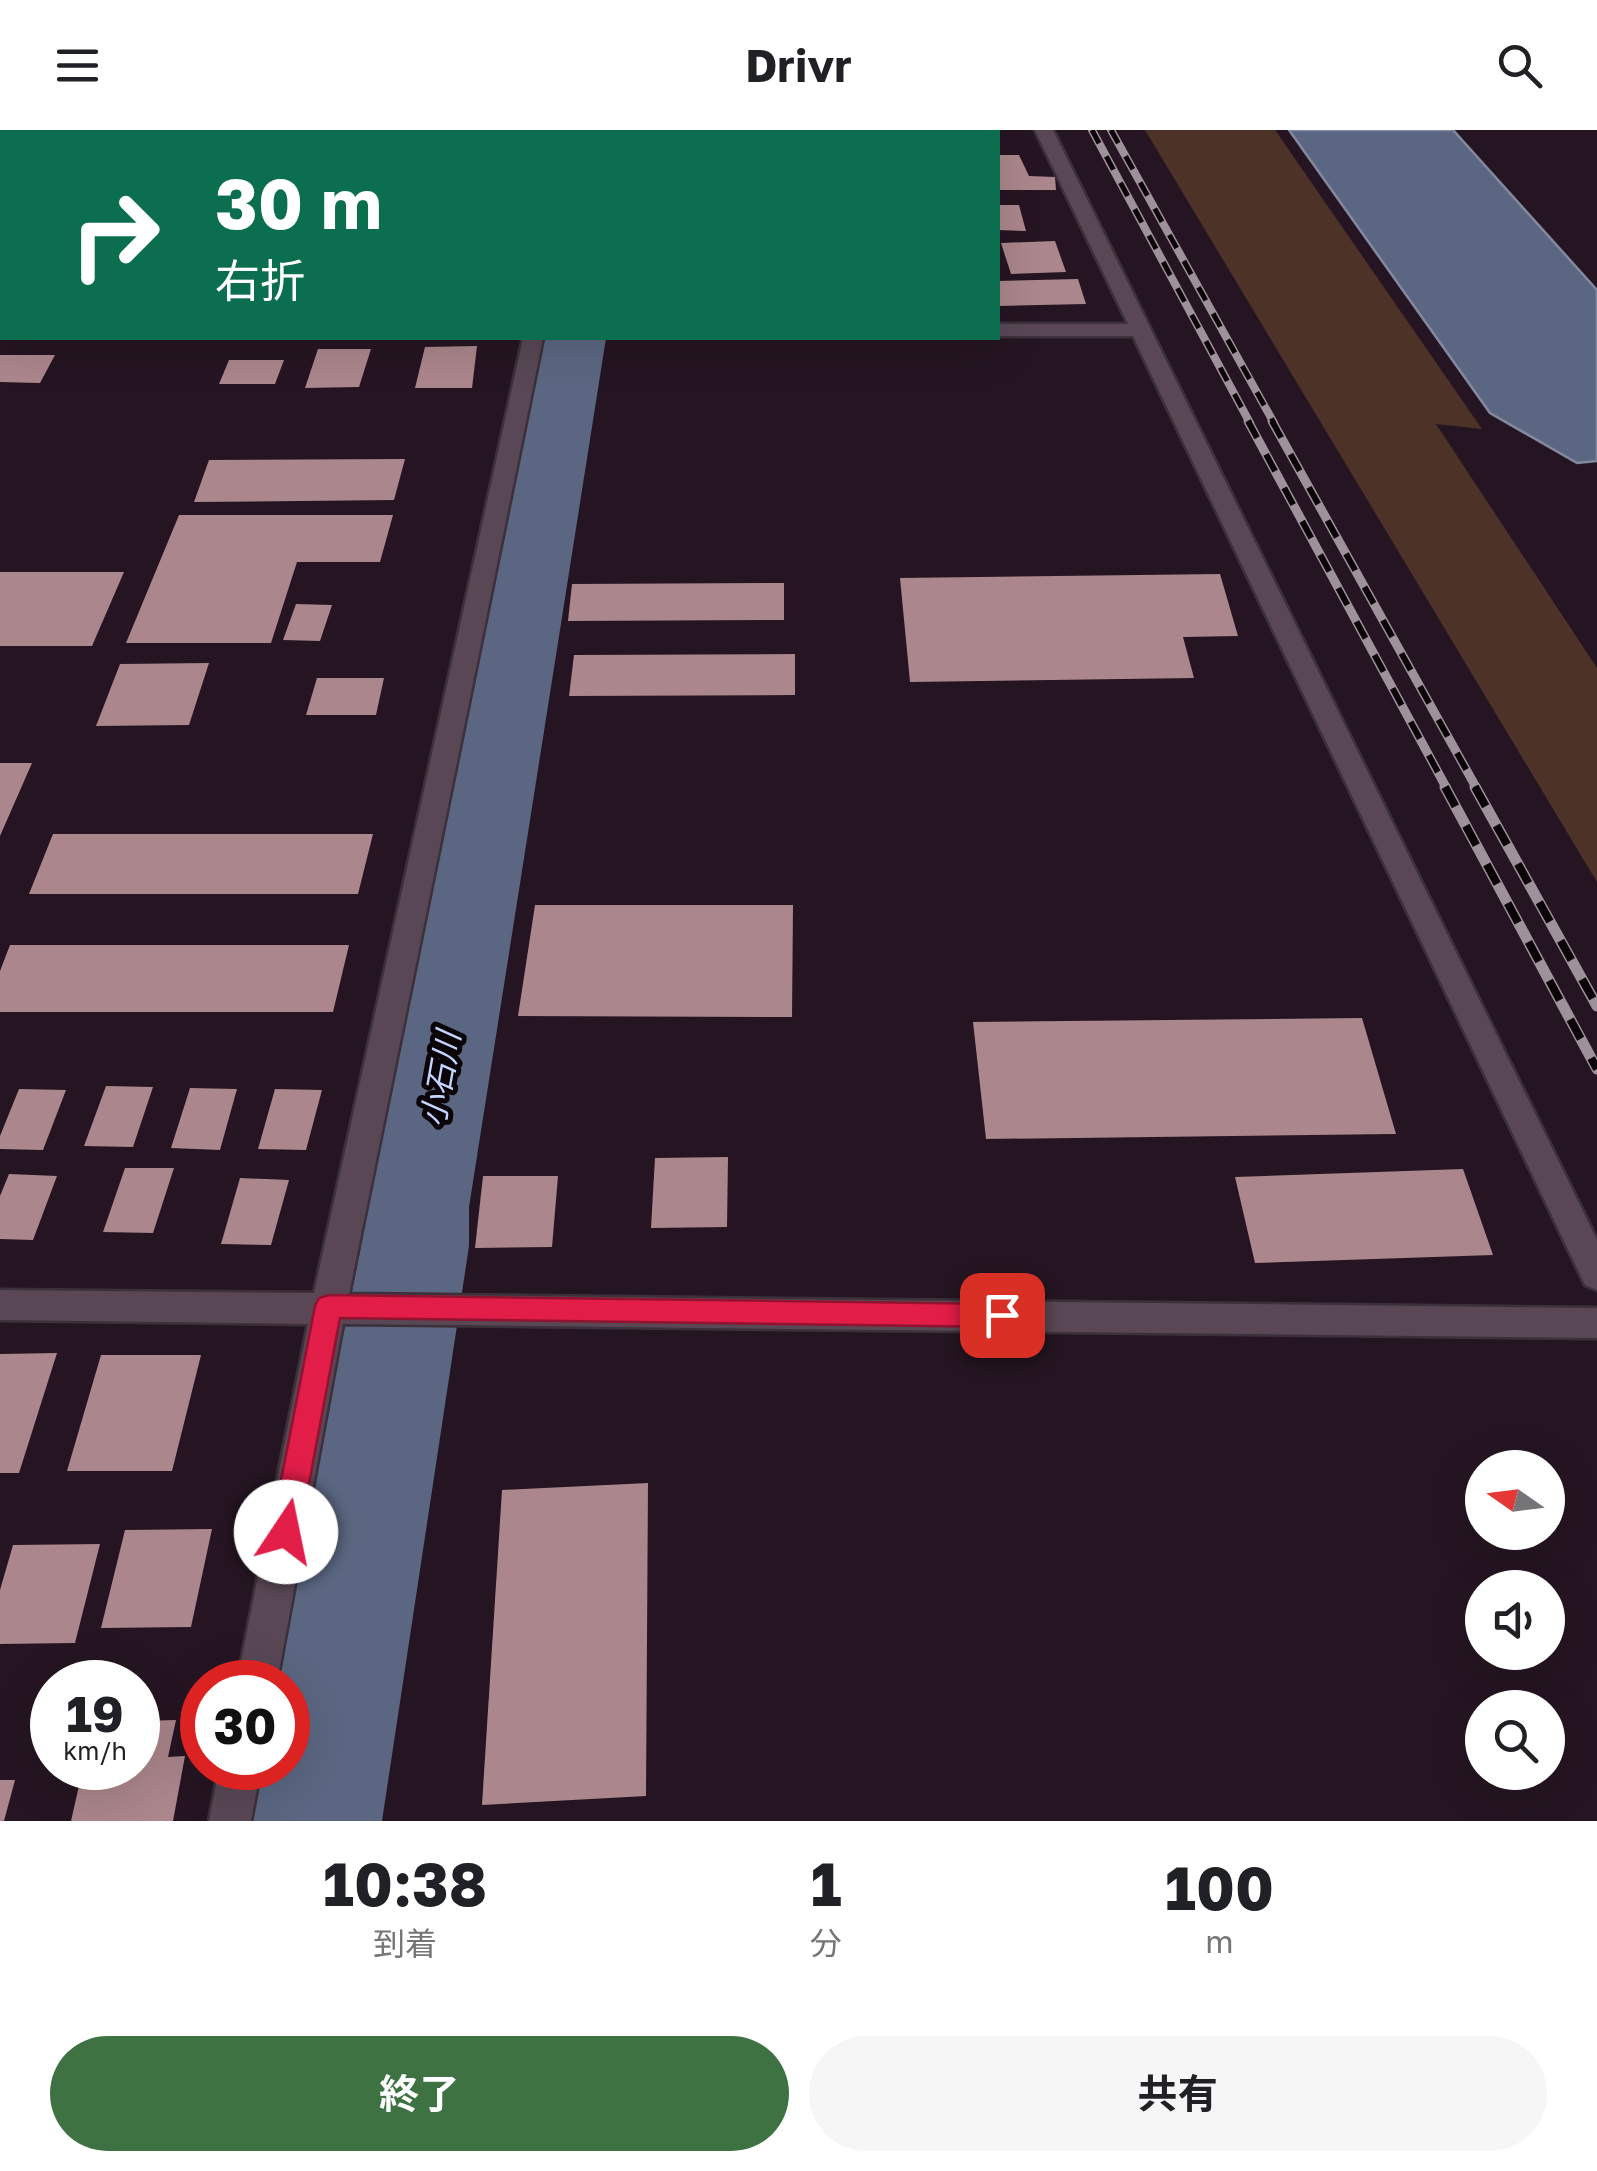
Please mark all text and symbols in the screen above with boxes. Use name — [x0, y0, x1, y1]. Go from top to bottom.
icon: menu — [50, 38, 105, 93]
text: Drivr — [745, 38, 852, 92]
icon: search — [1492, 38, 1547, 93]
text: 30 m — [215, 160, 382, 244]
icon: right — [50, 170, 180, 300]
text: 右折 — [215, 253, 305, 307]
water label: 小石川 — [413, 1025, 468, 1130]
pin — [960, 1273, 1045, 1358]
icon: arrive — [975, 1288, 1030, 1343]
north arrow — [1465, 1450, 1565, 1550]
map controls — [1465, 1450, 1565, 1790]
position arrow — [234, 1480, 338, 1584]
button: sound — [1465, 1570, 1565, 1670]
speed limit sign: 30 — [180, 1660, 310, 1790]
text: 19 — [66, 1683, 124, 1743]
button: search — [1465, 1690, 1565, 1790]
text: km/h — [63, 1735, 127, 1766]
text: 10:38 — [323, 1847, 487, 1919]
text: 1 — [811, 1847, 842, 1919]
text: 100 — [1165, 1851, 1274, 1923]
text: m — [1205, 1922, 1234, 1960]
text: 到着 — [373, 1924, 437, 1962]
text: 分 — [810, 1924, 842, 1962]
button: 終了 — [50, 2036, 789, 2151]
button: 共有 — [809, 2036, 1547, 2151]

